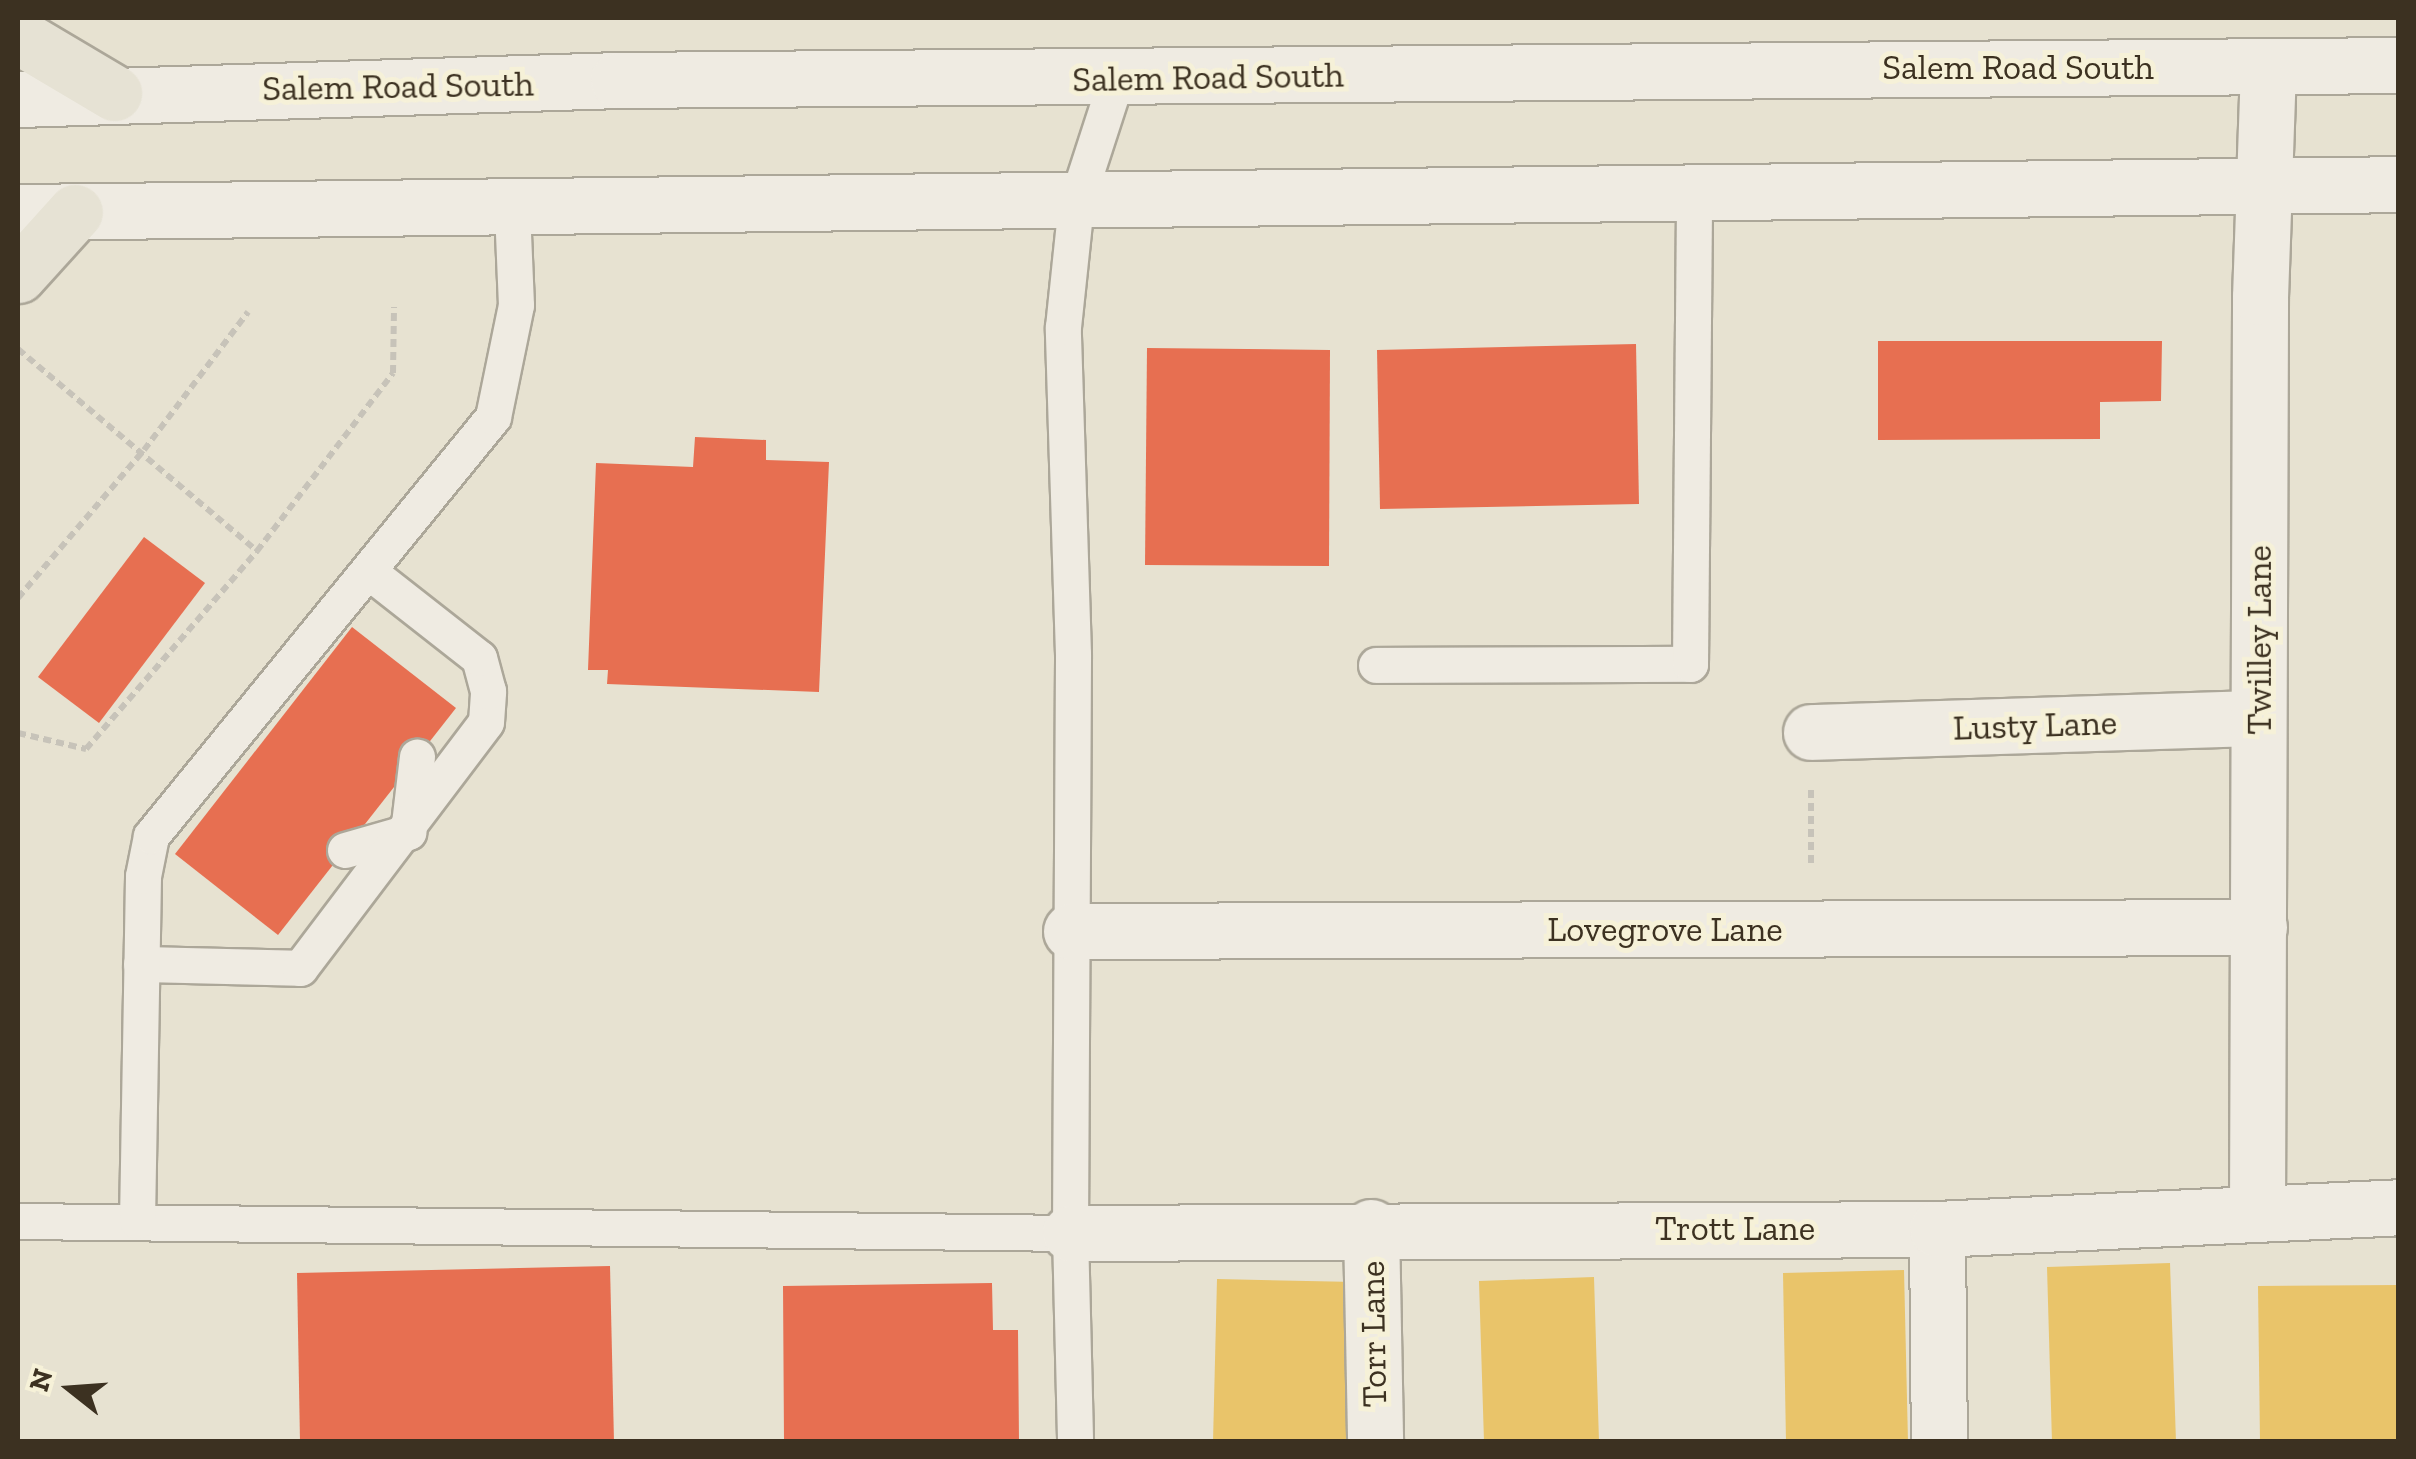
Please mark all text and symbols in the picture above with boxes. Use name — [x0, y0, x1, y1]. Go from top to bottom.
street label: Salem Road South — [1882, 46, 2154, 88]
street label: Salem Road South — [1072, 54, 1344, 100]
street label: Salem Road South — [262, 63, 534, 109]
street label: Twilley Lane — [2238, 545, 2280, 735]
street label: Lusty Lane — [1952, 701, 2118, 749]
street label: Lovegrove Lane — [1547, 908, 1783, 950]
street label: Trott Lane — [1655, 1207, 1815, 1249]
street label: Torr Lane — [1351, 1260, 1395, 1408]
north arrow — [20, 1339, 120, 1439]
text: N — [22, 1365, 60, 1395]

